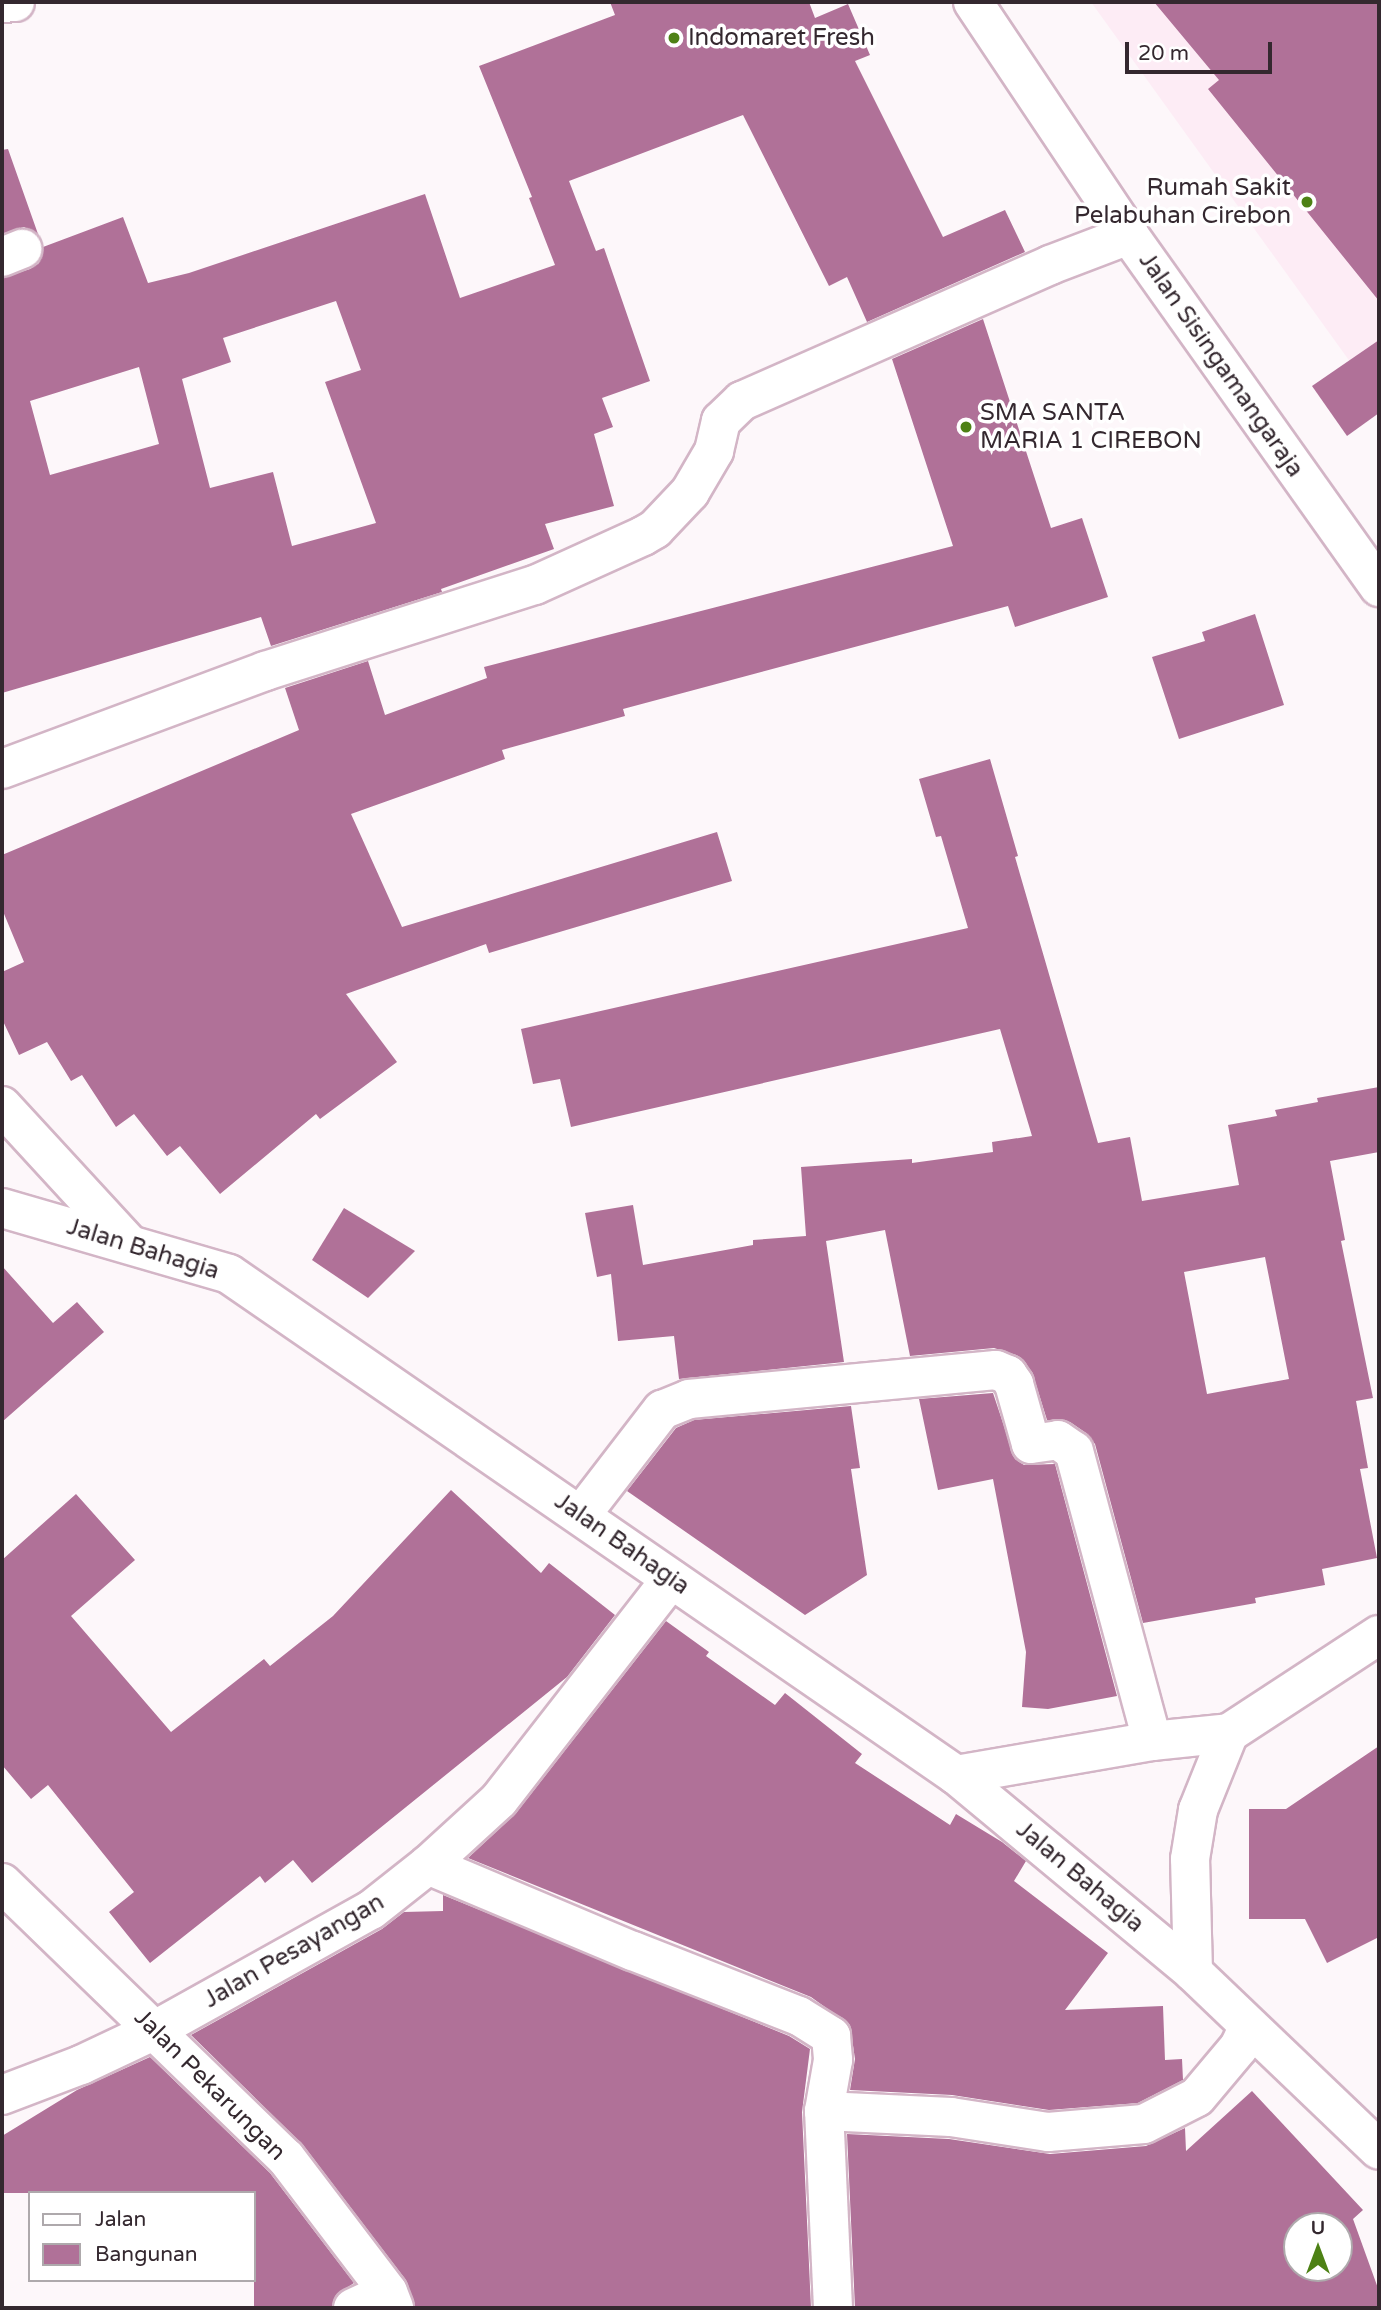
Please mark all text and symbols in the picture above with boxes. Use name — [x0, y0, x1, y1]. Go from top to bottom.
place label: Indomaret Fresh — [688, 24, 875, 52]
scale bar — [1129, 28, 1276, 72]
marker: Indomaret Fresh — [666, 30, 682, 46]
text: 20 m — [1138, 41, 1189, 66]
place label: Rumah Sakit Pelabuhan Cirebon — [1074, 174, 1291, 230]
marker: Rumah Sakit Pelabuhan Cirebon — [1297, 192, 1317, 212]
street label: Jalan Sisingamangaraja — [1133, 247, 1309, 483]
place label: SMA SANTA MARIA 1 CIREBON — [980, 399, 1202, 455]
marker: SMA SANTA MARIA 1 CIREBON — [958, 419, 974, 435]
street label: Jalan Bahagia — [63, 1212, 223, 1286]
street label: Jalan Bahagia — [549, 1487, 695, 1601]
street label: Jalan Bahagia — [1010, 1815, 1150, 1939]
street label: Jalan Pesayangan — [199, 1888, 389, 2014]
street label: Jalan Pekarungan — [128, 2003, 292, 2167]
legend — [28, 2191, 256, 2282]
text: Jalan — [95, 2207, 146, 2232]
north arrow — [1283, 2212, 1353, 2282]
text: U — [1311, 2217, 1325, 2239]
text: Bangunan — [95, 2242, 198, 2267]

